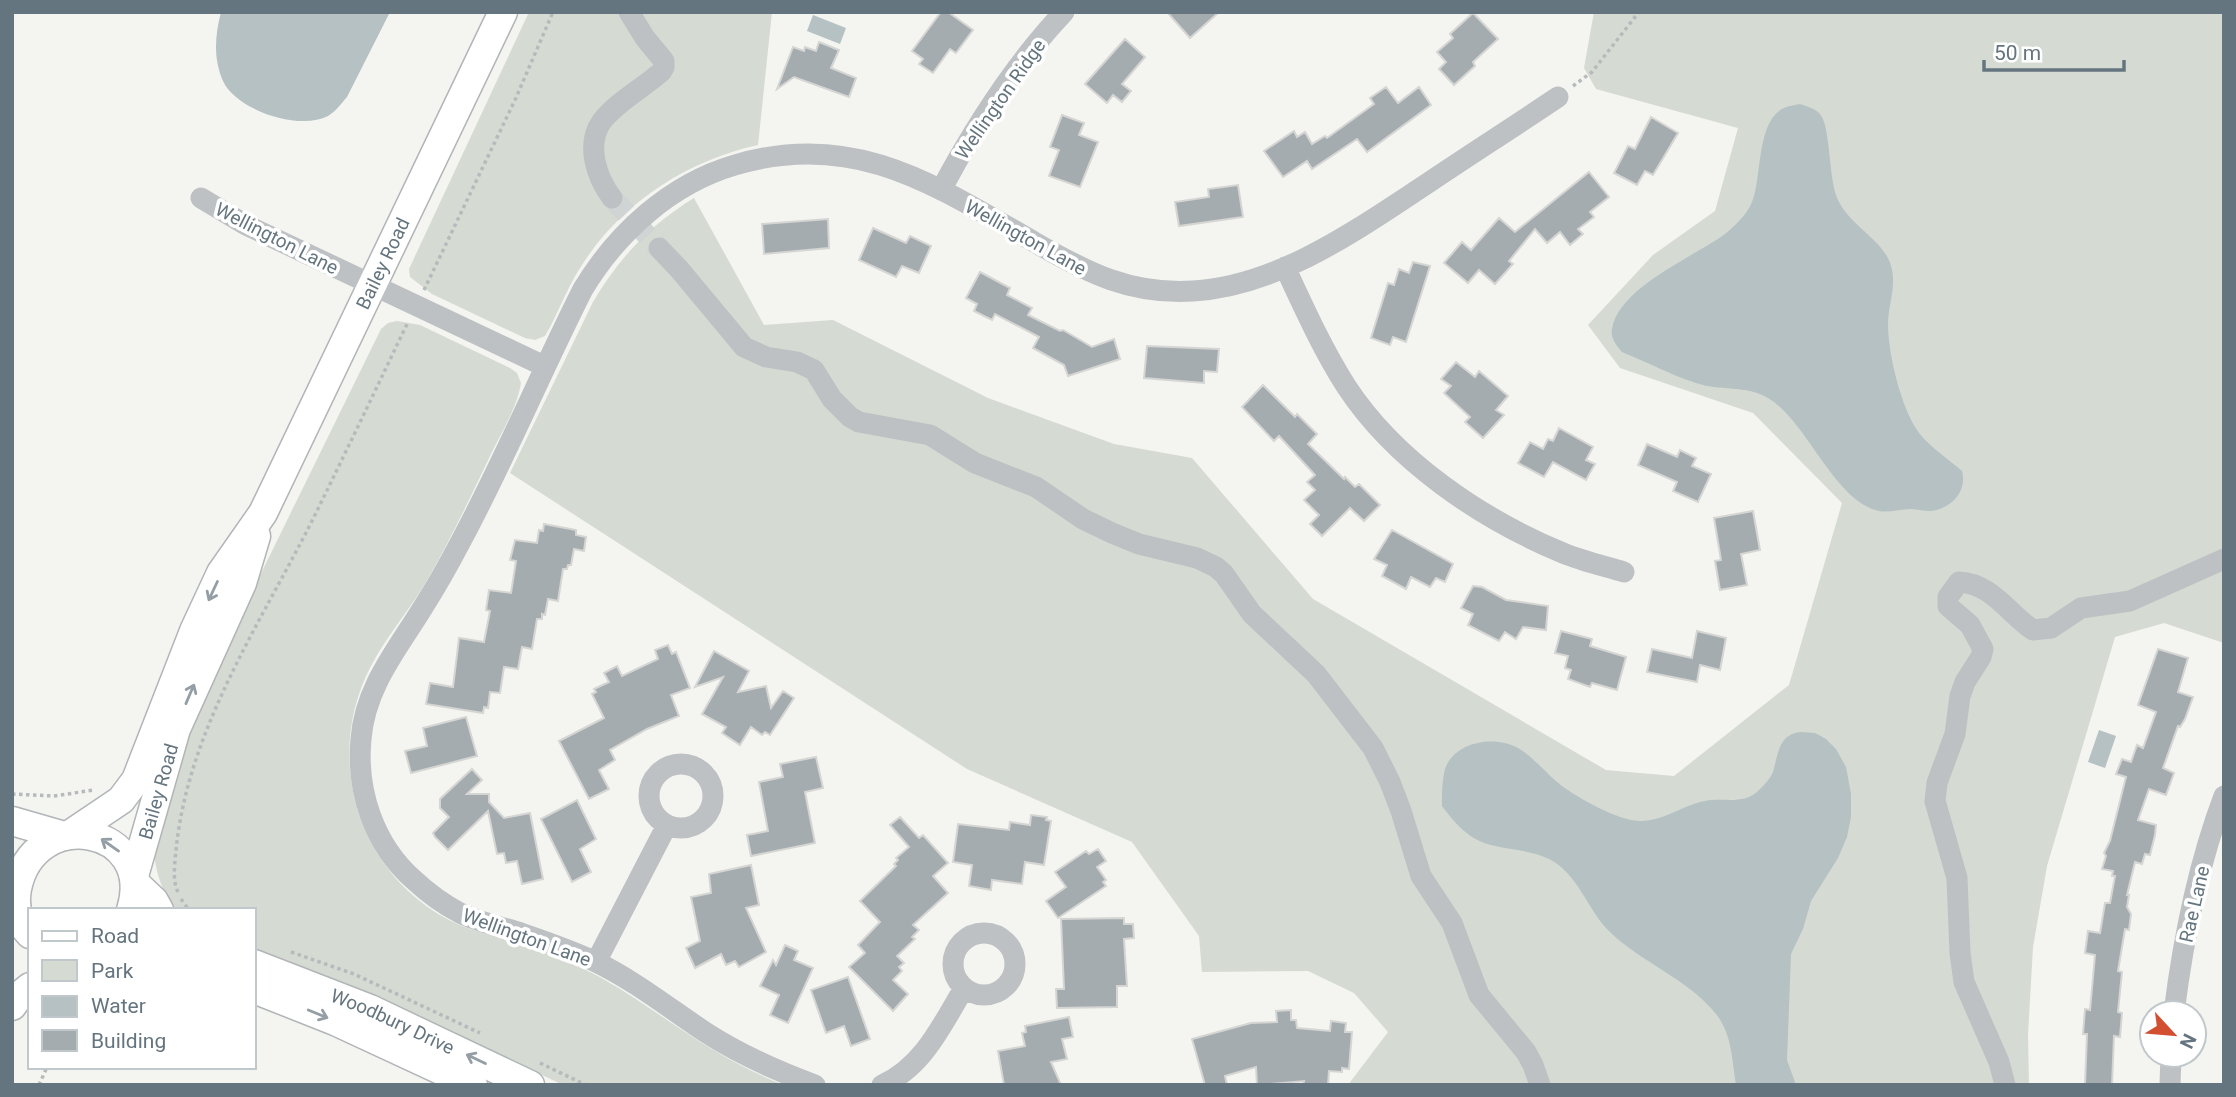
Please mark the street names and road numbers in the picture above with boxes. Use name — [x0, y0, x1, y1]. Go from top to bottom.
street label: Wellington Ridge — [950, 35, 1050, 164]
street label: Wellington Lane — [961, 195, 1090, 280]
street label: Wellington Lane — [211, 198, 342, 279]
street label: Bailey Road — [351, 214, 415, 313]
street label: Bailey Road — [134, 741, 183, 842]
street label: Rae Lane — [2175, 864, 2214, 945]
street label: Wellington Lane — [460, 904, 594, 971]
street label: Woodbury Drive — [327, 984, 458, 1059]

